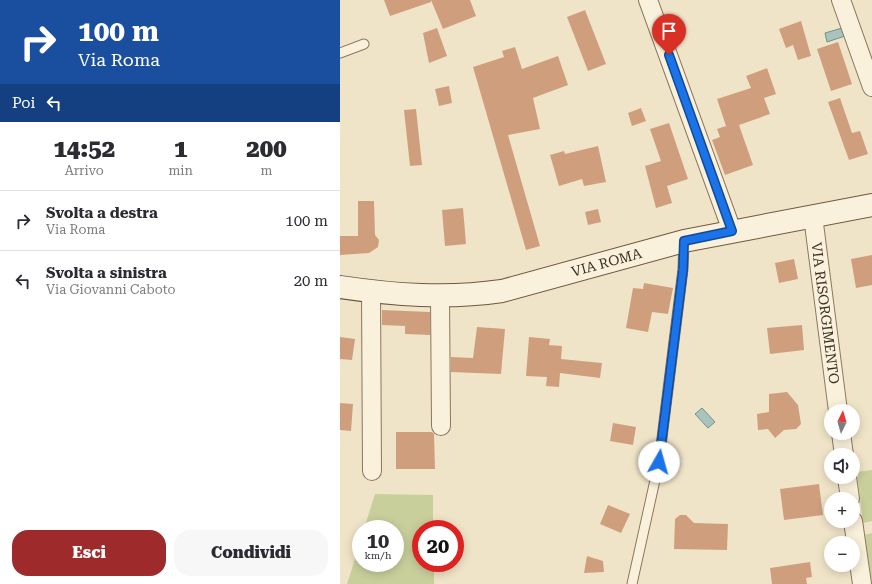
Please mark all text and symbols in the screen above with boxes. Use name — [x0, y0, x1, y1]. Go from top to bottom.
pin — [652, 14, 686, 55]
text: 100 m — [78, 15, 159, 48]
icon: right — [12, 16, 64, 68]
icon: arrive — [658, 20, 680, 42]
text: Via Roma — [78, 49, 160, 70]
icon: left — [43, 92, 65, 114]
text: Poi — [12, 94, 35, 112]
text: 14:52 — [53, 135, 115, 163]
text: 1 — [174, 135, 187, 163]
text: 200 — [246, 135, 287, 163]
text: Arrivo — [65, 163, 104, 178]
text: min — [168, 163, 193, 178]
text: m — [260, 163, 272, 178]
text: Svolta a destra — [46, 204, 158, 222]
icon: right — [12, 210, 34, 232]
text: 100 m — [285, 212, 328, 230]
text: Via Roma — [46, 222, 105, 237]
street label: VIA RISORGIMENTO — [808, 241, 842, 385]
street label: VIA ROMA — [570, 245, 644, 280]
text: Svolta a sinistra — [46, 264, 167, 282]
icon: left — [12, 270, 34, 292]
text: 20 m — [294, 272, 328, 290]
text: Via Giovanni Caboto — [46, 282, 175, 297]
north arrow — [824, 404, 860, 440]
map controls — [824, 404, 860, 572]
position arrow — [638, 441, 680, 483]
button: sound — [824, 448, 860, 484]
button: + — [824, 492, 860, 528]
speed limit sign: 20 — [412, 520, 464, 572]
text: 10 — [367, 529, 389, 553]
button: Esci — [12, 530, 166, 576]
button: Condividi — [174, 530, 328, 576]
button: − — [824, 536, 860, 572]
text: km/h — [365, 550, 391, 561]

